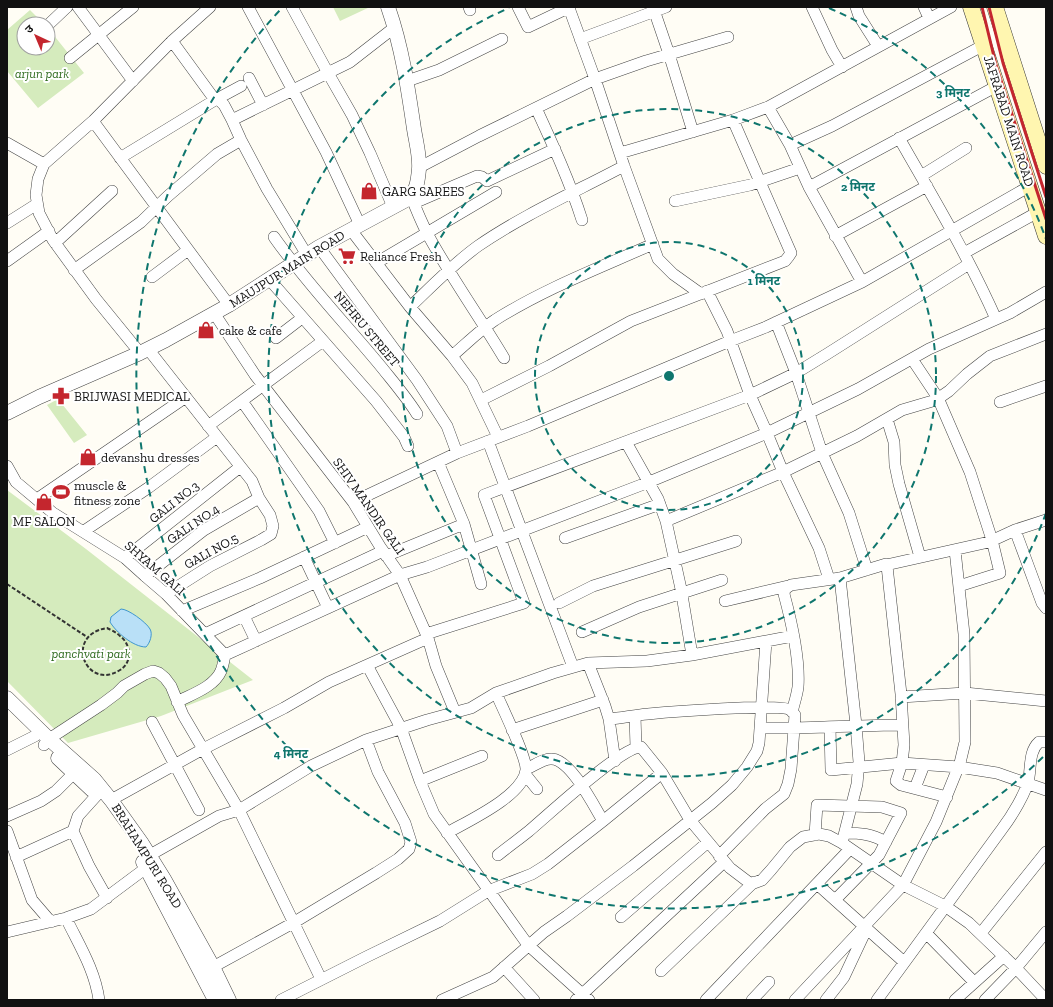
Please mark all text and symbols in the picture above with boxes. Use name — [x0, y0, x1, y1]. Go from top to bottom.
north arrow — [16, 16, 56, 56]
text: उ — [23, 22, 37, 36]
street label: JAFRABAD MAIN ROAD — [981, 54, 1037, 188]
park label: arjun park — [15, 66, 69, 81]
text: 3 मिनट — [936, 85, 970, 100]
text: 2 मिनट — [841, 179, 875, 194]
shop icon: GARG SAREES — [359, 181, 379, 201]
place label: GARG SAREES — [382, 184, 465, 199]
street label: MAUJPUR MAIN ROAD — [227, 227, 347, 311]
supermarket icon: Reliance Fresh — [337, 246, 357, 266]
place label: Reliance Fresh — [360, 249, 442, 264]
text: 1 मिनट — [748, 273, 781, 288]
street label: NEHRU STREET — [331, 288, 403, 370]
shop icon: cake & cafe — [196, 320, 216, 340]
place label: cake & cafe — [219, 323, 282, 338]
centre of rings — [662, 369, 676, 383]
pharmacy icon: BRIJWASI MEDICAL — [51, 386, 71, 406]
place label: BRIJWASI MEDICAL — [74, 389, 190, 404]
shop icon: devanshu dresses — [78, 447, 98, 467]
place label: devanshu dresses — [101, 450, 200, 465]
street label: SHIV MANDIR GALI — [330, 455, 408, 557]
place label: muscle & fitness zone — [74, 478, 140, 508]
street label: GALI NO.3 — [146, 478, 202, 526]
sports icon: muscle & fitness zone — [51, 482, 71, 502]
shop icon: MF SALON — [34, 492, 54, 512]
street label: GALI NO.4 — [164, 501, 222, 547]
place label: MF SALON — [13, 514, 76, 529]
street label: GALI NO.5 — [181, 530, 241, 572]
street label: SHYAM GALI — [122, 538, 188, 598]
park label: panchvati park — [50, 646, 131, 661]
text: 4 मिनट — [274, 746, 309, 761]
street label: BRAHAMPURI ROAD — [109, 801, 185, 911]

